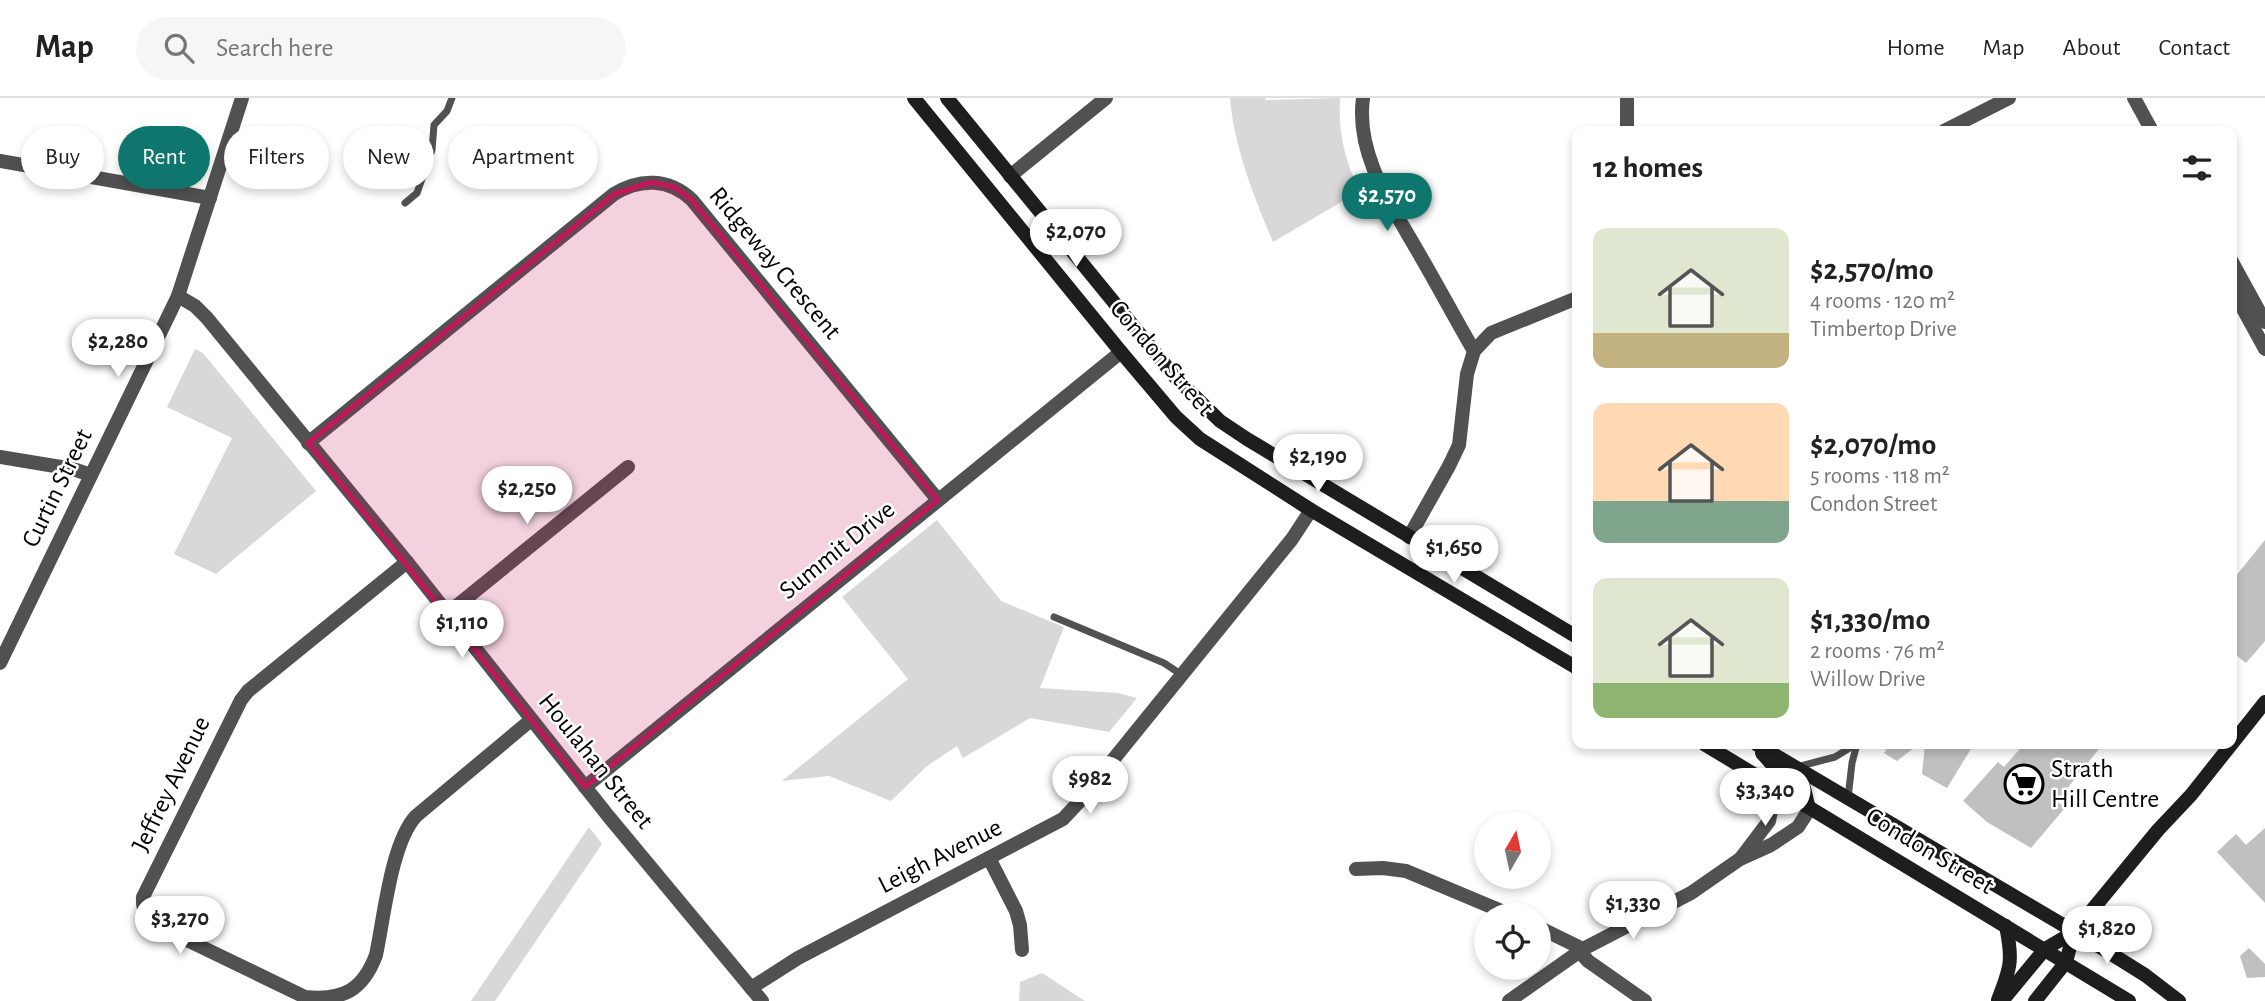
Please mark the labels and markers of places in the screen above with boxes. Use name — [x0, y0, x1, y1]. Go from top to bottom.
pin: $2,570 — [1330, 174, 1444, 233]
pin: $2,070 — [1019, 209, 1133, 269]
pin: $2,280 — [61, 320, 175, 379]
pin: $2,190 — [1261, 434, 1375, 494]
pin: $2,250 — [470, 466, 584, 526]
pin: $1,650 — [1397, 526, 1511, 585]
pin: $1,110 — [405, 601, 519, 660]
pin: $982 — [1049, 756, 1131, 816]
place label: Strath Hill Centre — [2051, 756, 2159, 812]
supermarket icon: Strath Hill Centre — [2003, 763, 2045, 805]
pin: $3,340 — [1708, 768, 1822, 828]
pin: $1,330 — [1576, 882, 1690, 941]
pin: $3,270 — [123, 896, 237, 956]
pin: $1,820 — [2050, 906, 2164, 966]

